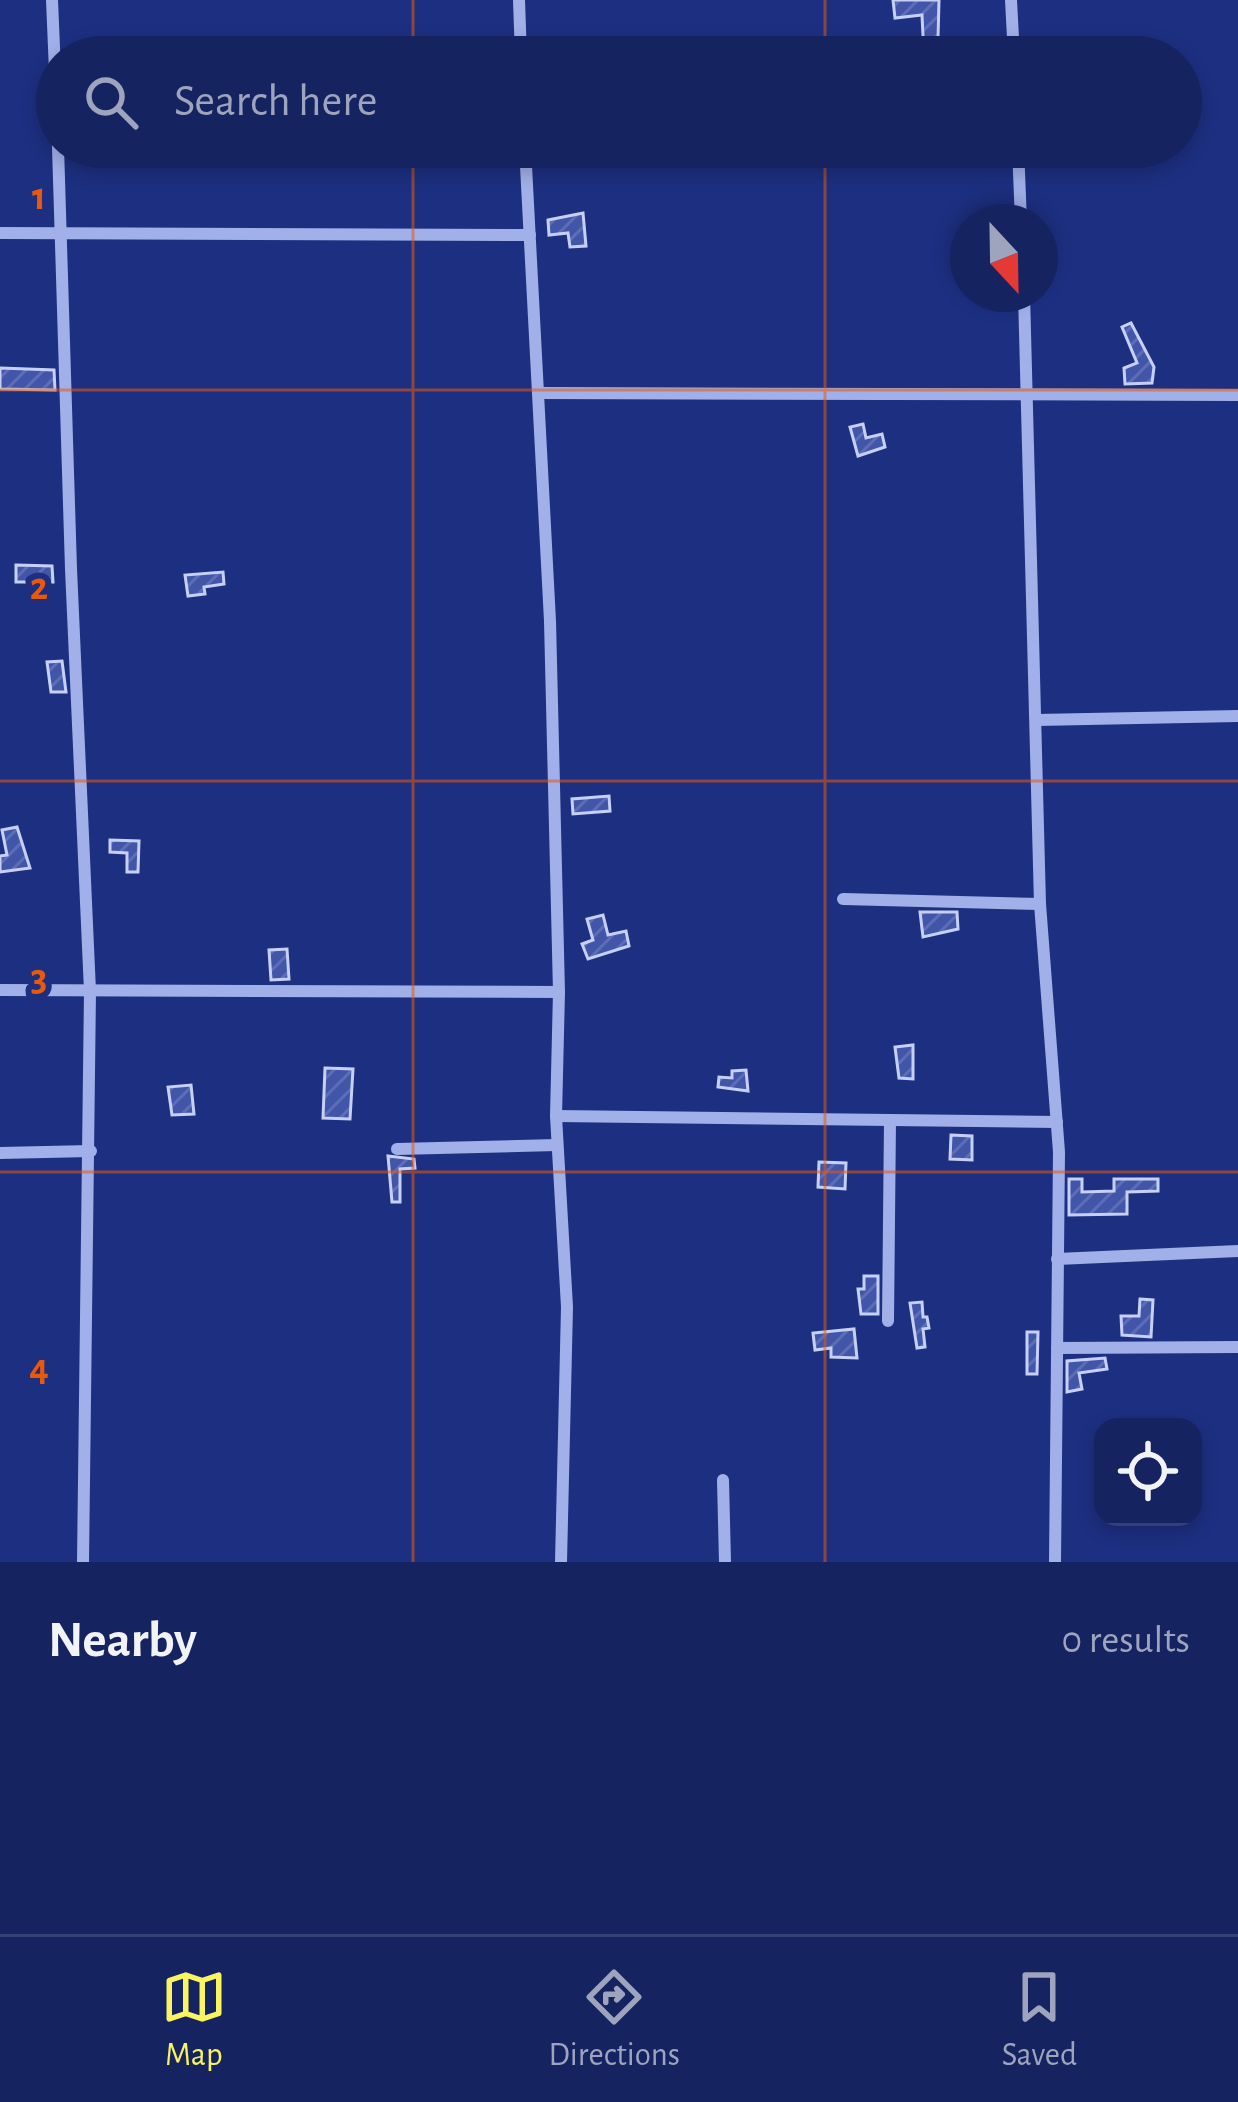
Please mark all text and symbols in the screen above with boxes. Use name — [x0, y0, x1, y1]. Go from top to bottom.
search box — [36, 36, 1202, 168]
icon: search — [78, 69, 144, 135]
text: Search here — [174, 79, 377, 124]
text: 1 — [32, 178, 46, 217]
north arrow — [950, 204, 1058, 312]
text: 2 — [30, 568, 48, 607]
text: 3 — [31, 959, 47, 998]
text: 4 — [29, 1349, 49, 1388]
map controls — [1094, 1418, 1202, 1526]
button: locate — [1094, 1418, 1202, 1526]
text: Nearby — [48, 1615, 197, 1666]
text: 0 results — [1062, 1621, 1190, 1660]
tab: Map — [161, 1964, 227, 2076]
tab: Directions — [548, 1964, 680, 2076]
tab: Saved — [1002, 1964, 1077, 2076]

